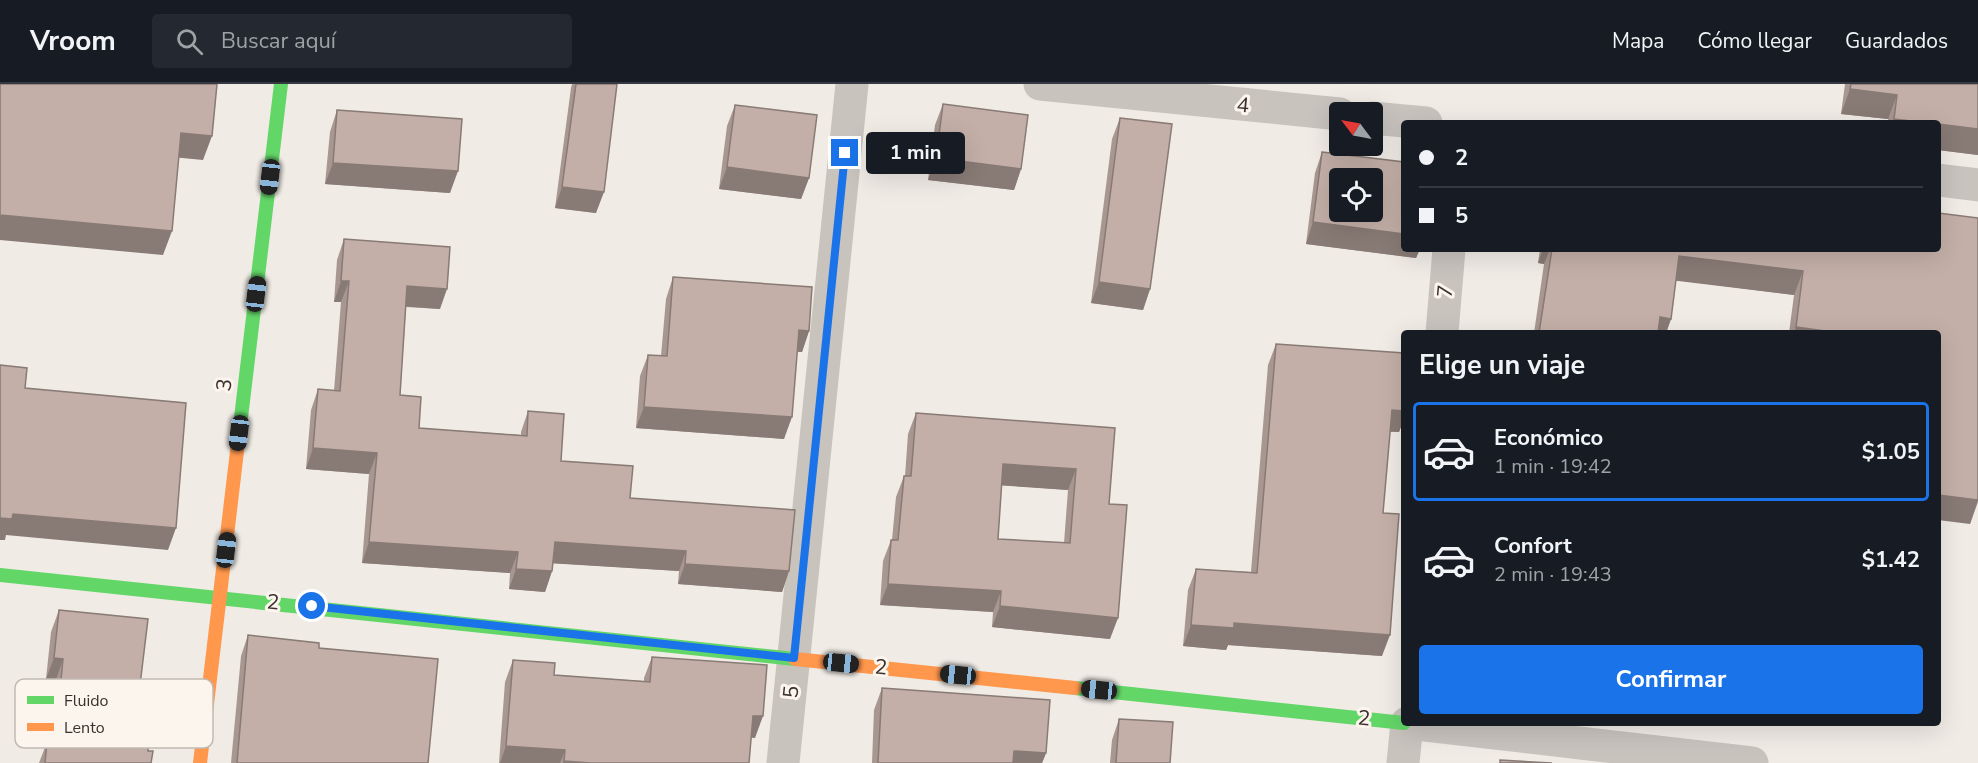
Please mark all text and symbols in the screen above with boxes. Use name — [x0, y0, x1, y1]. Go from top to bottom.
search box — [152, 14, 572, 68]
text: Vroom — [30, 22, 116, 60]
icon: search — [173, 25, 206, 58]
text: Buscar aquí — [221, 26, 336, 56]
text: Mapa — [1612, 27, 1664, 55]
text: Cómo llegar — [1697, 27, 1812, 55]
text: Guardados — [1845, 27, 1948, 55]
street label: 4 — [1235, 90, 1251, 120]
north arrow — [1329, 102, 1383, 156]
map controls — [1329, 102, 1383, 222]
callout: 1 min — [866, 132, 965, 174]
route end — [831, 139, 858, 166]
text: 1 min — [890, 139, 941, 166]
text: 2 — [1455, 143, 1468, 173]
car — [259, 158, 281, 196]
button: locate — [1329, 168, 1383, 222]
text: 5 — [1455, 201, 1468, 231]
car — [245, 275, 267, 313]
street label: 7 — [1431, 283, 1459, 299]
text: Elige un viaje — [1419, 347, 1585, 384]
street label: 3 — [209, 377, 239, 393]
car — [228, 414, 250, 452]
text: Económico — [1494, 423, 1603, 453]
icon: car — [1422, 425, 1476, 479]
text: $1.05 — [1862, 437, 1920, 467]
text: 1 min · 19:42 — [1494, 453, 1612, 480]
car — [215, 531, 237, 569]
text: Confort — [1494, 531, 1572, 561]
icon: car — [1422, 533, 1476, 587]
text: $1.42 — [1862, 545, 1920, 575]
text: 2 min · 19:43 — [1494, 561, 1612, 588]
street label: 2 — [265, 587, 281, 617]
route start — [298, 592, 325, 619]
button: Confirmar — [1419, 645, 1923, 714]
car — [822, 652, 860, 674]
street label: 2 — [873, 652, 889, 682]
car — [939, 664, 977, 686]
legend — [15, 679, 213, 748]
car — [1080, 679, 1118, 701]
street label: 5 — [776, 684, 806, 700]
text: Fluido — [64, 690, 109, 712]
street label: 2 — [1356, 703, 1372, 733]
text: Lento — [64, 717, 105, 739]

